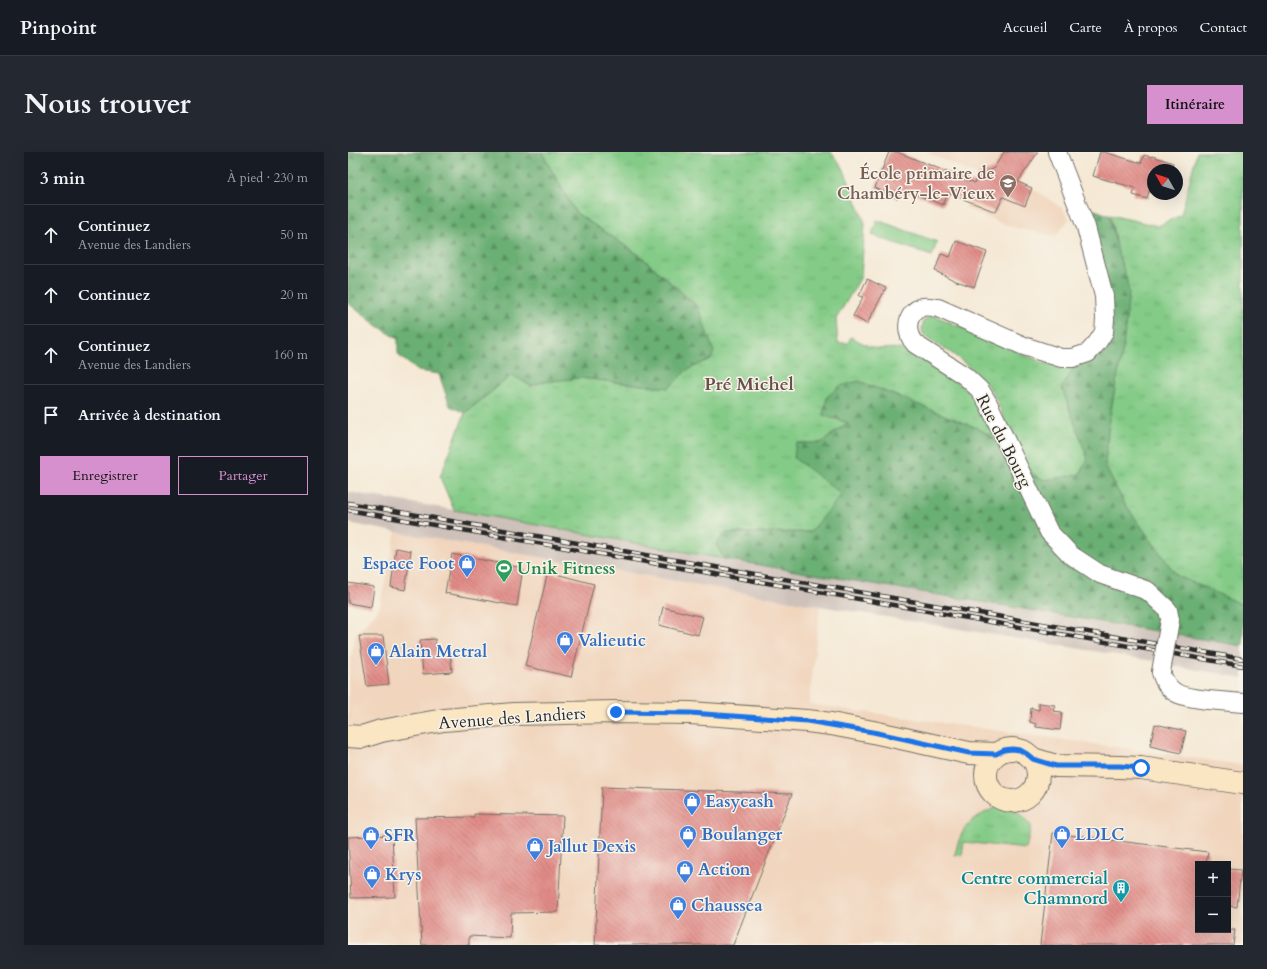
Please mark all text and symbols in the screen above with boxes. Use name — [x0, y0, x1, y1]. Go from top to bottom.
text: Pinpoint — [20, 15, 97, 41]
text: Accueil — [1003, 18, 1047, 37]
text: Carte — [1069, 18, 1102, 37]
text: À propos — [1124, 18, 1177, 37]
text: Contact — [1199, 18, 1247, 37]
text: Nous trouver — [24, 85, 191, 123]
button: Itinéraire — [1147, 85, 1243, 124]
place label: École primaire de Chambéry-le-Vieux — [837, 162, 996, 205]
north arrow — [1147, 164, 1183, 200]
text: 3 min — [40, 167, 85, 190]
text: À pied · 230 m — [227, 169, 308, 187]
school or university icon: École primaire de Chambéry-le-Vieux — [998, 173, 1018, 198]
text: Continuez — [78, 216, 150, 236]
icon: ahead — [40, 224, 62, 246]
text: 50 m — [280, 226, 308, 244]
text: Avenue des Landiers — [78, 236, 191, 254]
icon: ahead — [40, 284, 62, 306]
text: Continuez — [78, 285, 150, 305]
text: 20 m — [280, 286, 308, 304]
text: Continuez — [78, 336, 150, 356]
icon: ahead — [40, 344, 62, 366]
text: 160 m — [274, 346, 308, 364]
text: Avenue des Landiers — [78, 356, 191, 374]
district label: Pré Michel — [704, 372, 794, 397]
street label: Rue du Bourg — [971, 390, 1038, 492]
icon: arrive — [40, 404, 62, 426]
text: Arrivée à destination — [78, 405, 221, 425]
button: Enregistrer — [40, 456, 170, 495]
button: Partager — [178, 456, 308, 495]
place label: Espace Foot — [362, 552, 454, 575]
shop icon: Espace Foot — [457, 553, 477, 578]
place label: Unik Fitness — [517, 557, 615, 580]
sports icon: Unik Fitness — [494, 558, 514, 583]
place label: Valieutic — [578, 629, 646, 652]
shop icon: Valieutic — [555, 630, 575, 655]
place label: Alain Metral — [389, 640, 487, 663]
shop icon: Alain Metral — [366, 641, 386, 666]
street label: Avenue des Landiers — [438, 701, 587, 735]
route end — [607, 703, 625, 721]
route start — [1132, 759, 1150, 777]
place label: Easycash — [705, 790, 774, 813]
shop icon: Easycash — [682, 791, 702, 816]
place label: Boulanger — [701, 823, 782, 846]
place label: LDLC — [1075, 823, 1124, 846]
place label: SFR — [384, 824, 416, 847]
shop icon: Boulanger — [678, 824, 698, 849]
shop icon: LDLC — [1052, 824, 1072, 849]
shop icon: SFR — [361, 825, 381, 850]
place label: Jallut Dexis — [545, 835, 636, 858]
shop icon: Jallut Dexis — [525, 836, 545, 861]
place label: Action — [698, 858, 751, 881]
shop icon: Action — [675, 859, 695, 884]
map controls — [1195, 861, 1231, 933]
button: + — [1195, 861, 1231, 897]
place label: Krys — [385, 863, 422, 886]
shop icon: Krys — [362, 864, 382, 889]
place label: Centre commercial Chamnord — [961, 867, 1108, 910]
building icon: Centre commercial Chamnord — [1111, 878, 1131, 903]
place label: Chaussea — [691, 894, 763, 917]
shop icon: Chaussea — [668, 895, 688, 920]
button: − — [1195, 897, 1231, 933]

